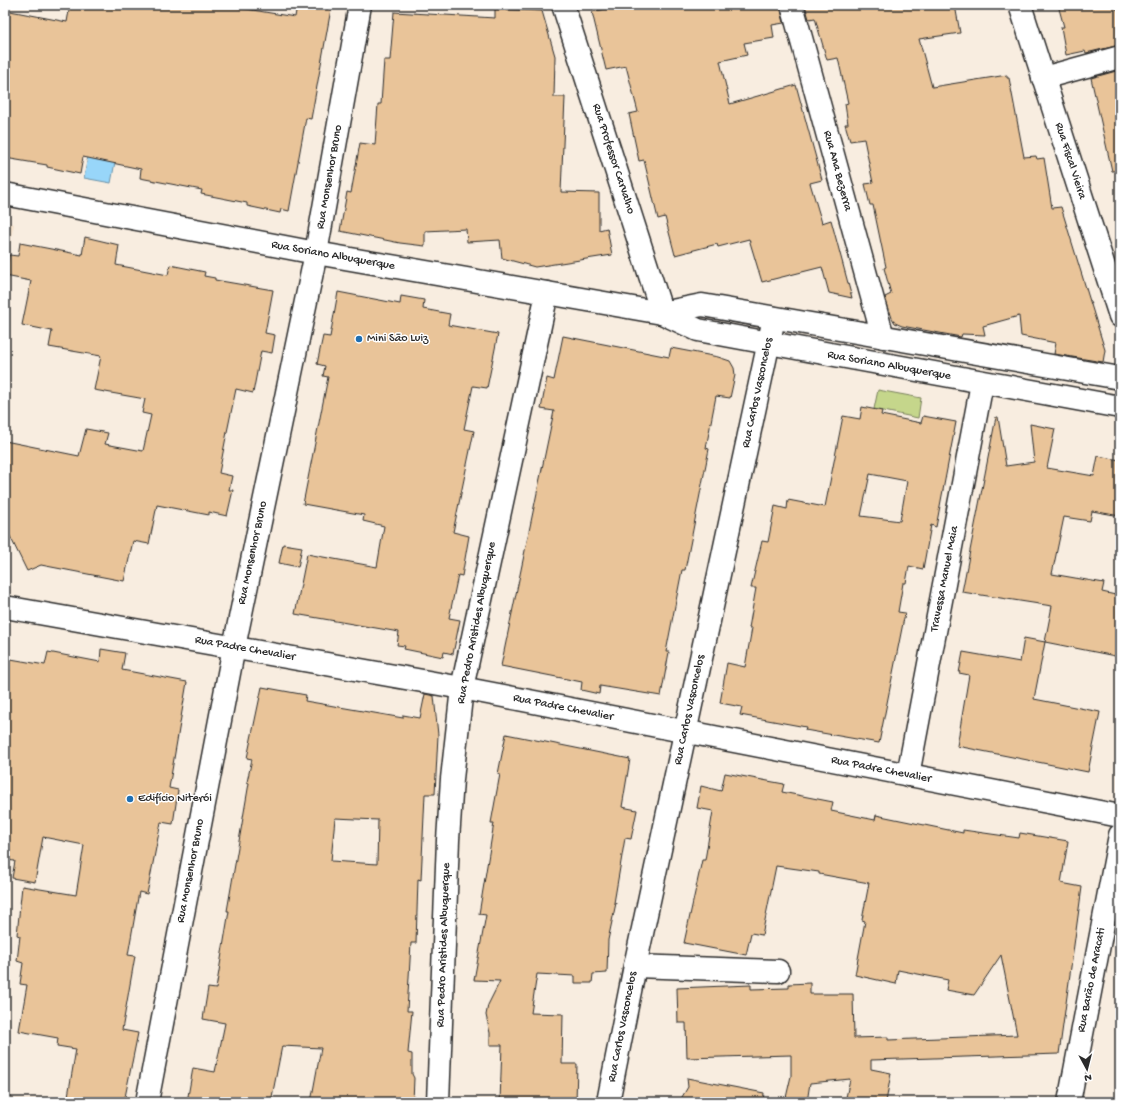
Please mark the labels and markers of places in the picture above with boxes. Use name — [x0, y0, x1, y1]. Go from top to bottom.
place label: Mini São Luiz — [367, 332, 429, 346]
marker: Mini São Luiz — [354, 334, 364, 344]
place label: Edifício Niterói — [138, 792, 212, 806]
marker: Edifício Niterói — [125, 794, 135, 804]

